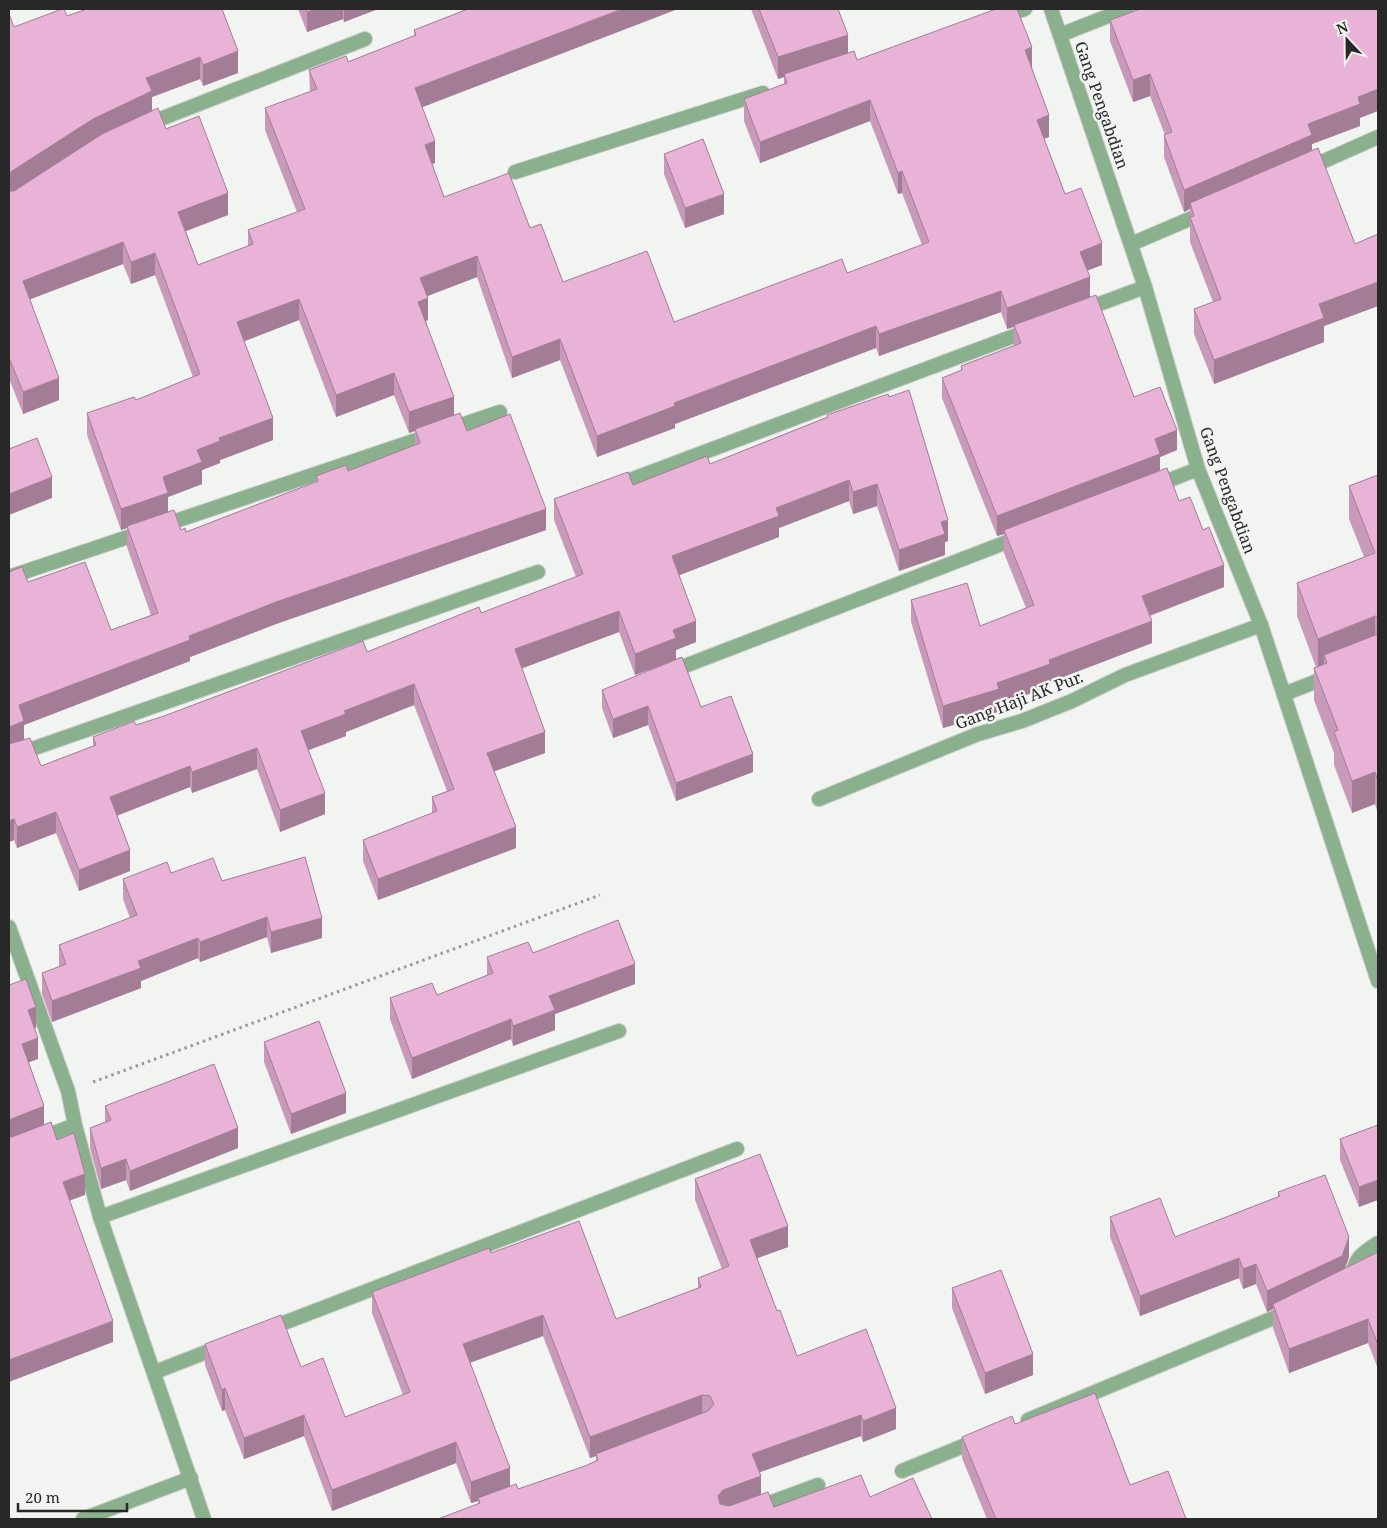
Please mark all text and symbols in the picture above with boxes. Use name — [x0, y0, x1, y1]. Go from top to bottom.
north arrow — [1322, 15, 1372, 65]
text: N — [1333, 17, 1351, 38]
street label: Gang Pengabdian — [1070, 38, 1134, 172]
street label: Gang Pengabdian — [1195, 423, 1261, 557]
street label: Gang Haji AK Pur. — [952, 666, 1086, 734]
scale bar — [18, 1480, 126, 1512]
text: 20 m — [25, 1487, 60, 1507]

